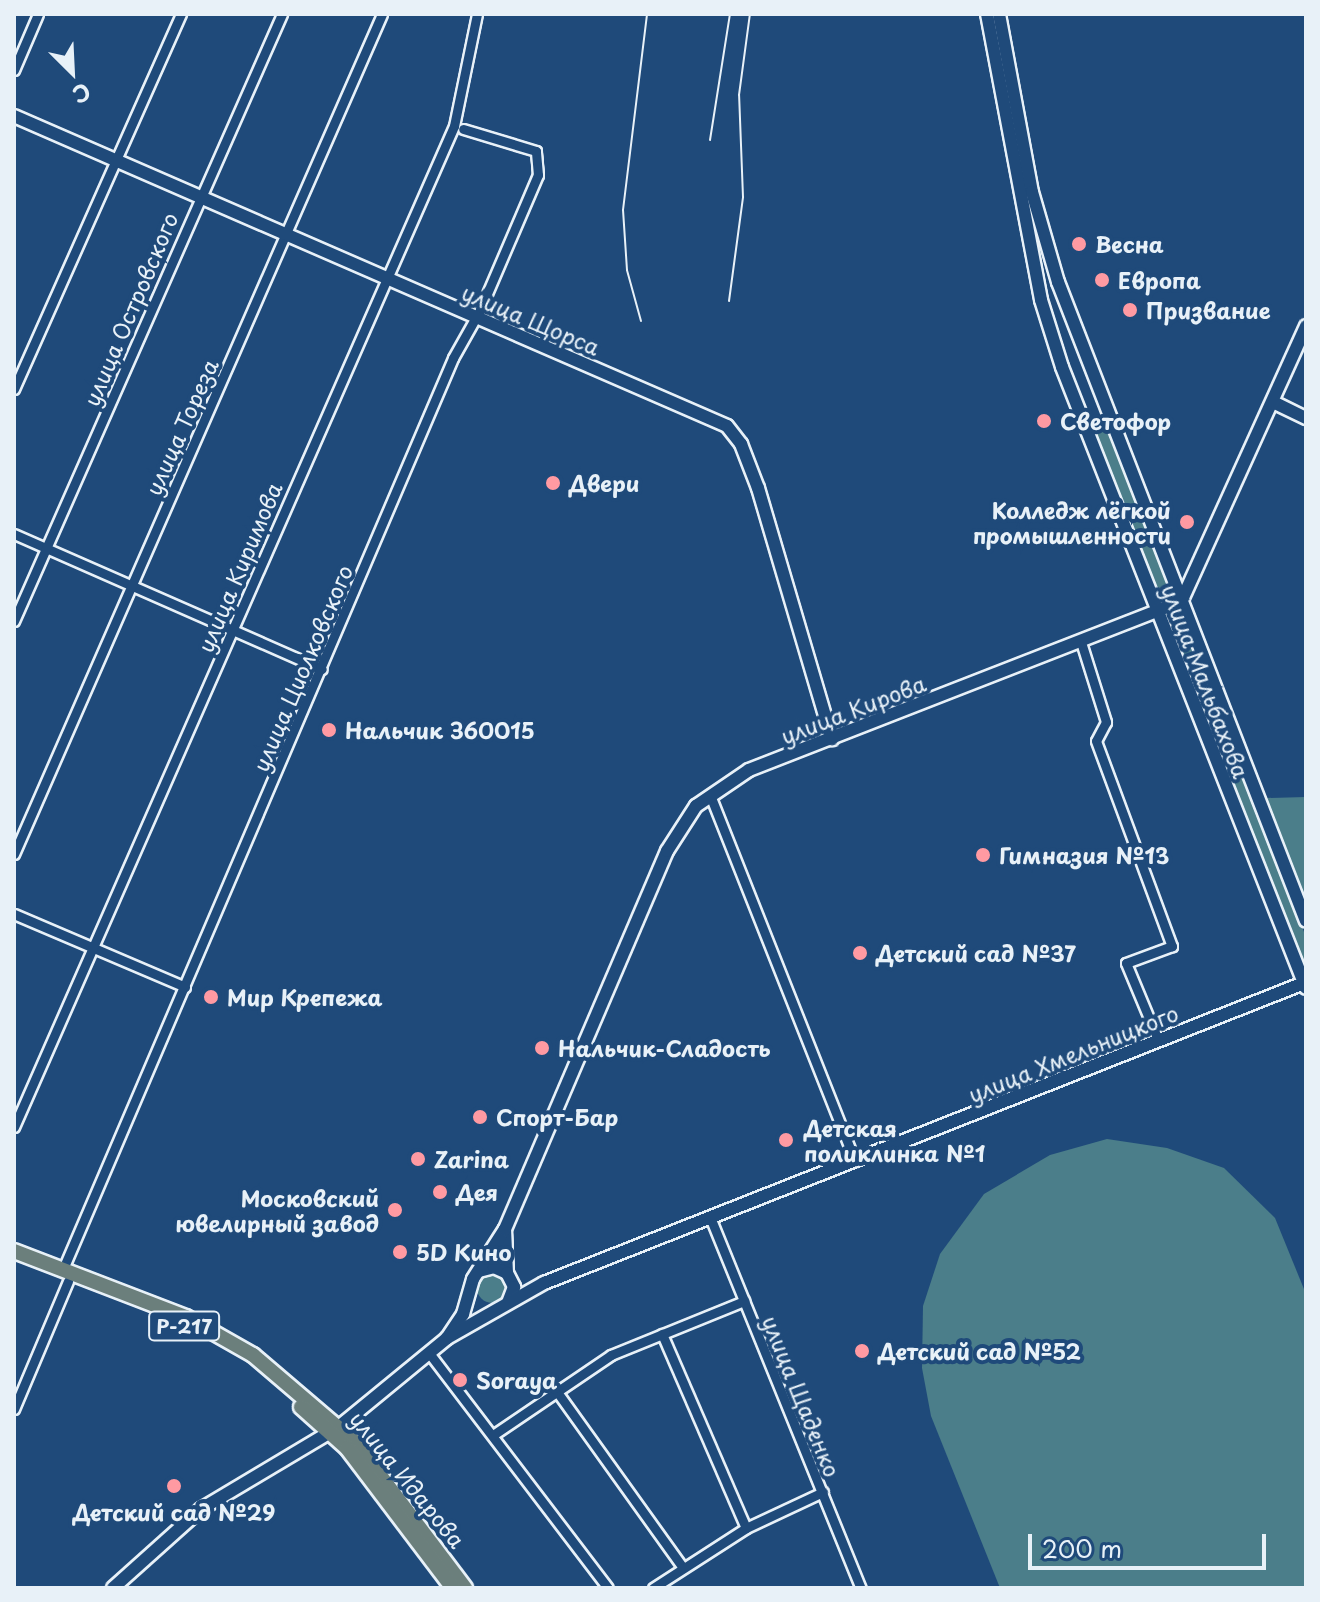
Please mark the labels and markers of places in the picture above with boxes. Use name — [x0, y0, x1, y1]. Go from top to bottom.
place label: Весна — [1095, 231, 1164, 257]
marker: Весна — [1070, 235, 1088, 253]
place label: Европа — [1118, 267, 1201, 293]
marker: Европа — [1093, 271, 1111, 289]
place label: Призвание — [1146, 297, 1271, 323]
marker: Призвание — [1121, 301, 1139, 319]
place label: Светофор — [1060, 408, 1171, 434]
marker: Светофор — [1035, 412, 1053, 430]
place label: Двери — [569, 470, 640, 496]
marker: Двери — [544, 474, 562, 492]
place label: Колледж лёгкой промышленности — [973, 496, 1171, 548]
marker: Колледж лёгкой промышленности — [1178, 513, 1196, 531]
place label: Нальчик 360015 — [345, 717, 535, 743]
marker: Нальчик 360015 — [320, 721, 338, 739]
place label: Гимназия №13 — [999, 842, 1169, 868]
marker: Гимназия №13 — [974, 846, 992, 864]
place label: Детский сад №37 — [876, 940, 1077, 966]
marker: Детский сад №37 — [851, 944, 869, 962]
place label: Мир Крепежа — [227, 984, 384, 1010]
marker: Мир Крепежа — [202, 988, 220, 1006]
place label: Нальчик-Сладость — [558, 1035, 771, 1061]
marker: Нальчик-Сладость — [533, 1039, 551, 1057]
place label: Спорт-Бар — [496, 1104, 618, 1130]
marker: Спорт-Бар — [471, 1108, 489, 1126]
place label: Детская поликлинка №1 — [804, 1114, 986, 1166]
marker: Детская поликлинка №1 — [775, 1129, 797, 1151]
place label: Zarina — [434, 1146, 509, 1172]
marker: Zarina — [409, 1150, 427, 1168]
place label: Дея — [456, 1179, 498, 1205]
marker: Дея — [431, 1183, 449, 1201]
place label: Московский ювелирный завод — [175, 1184, 379, 1236]
marker: Московский ювелирный завод — [386, 1201, 404, 1219]
place label: 5D Кино — [416, 1239, 512, 1265]
marker: 5D Кино — [391, 1243, 409, 1261]
place label: Детский сад №52 — [878, 1338, 1082, 1364]
marker: Детский сад №52 — [853, 1342, 871, 1360]
place label: Soraya — [476, 1367, 557, 1393]
marker: Soraya — [451, 1371, 469, 1389]
marker: Детский сад №29 — [165, 1477, 183, 1495]
place label: Детский сад №29 — [72, 1499, 276, 1525]

